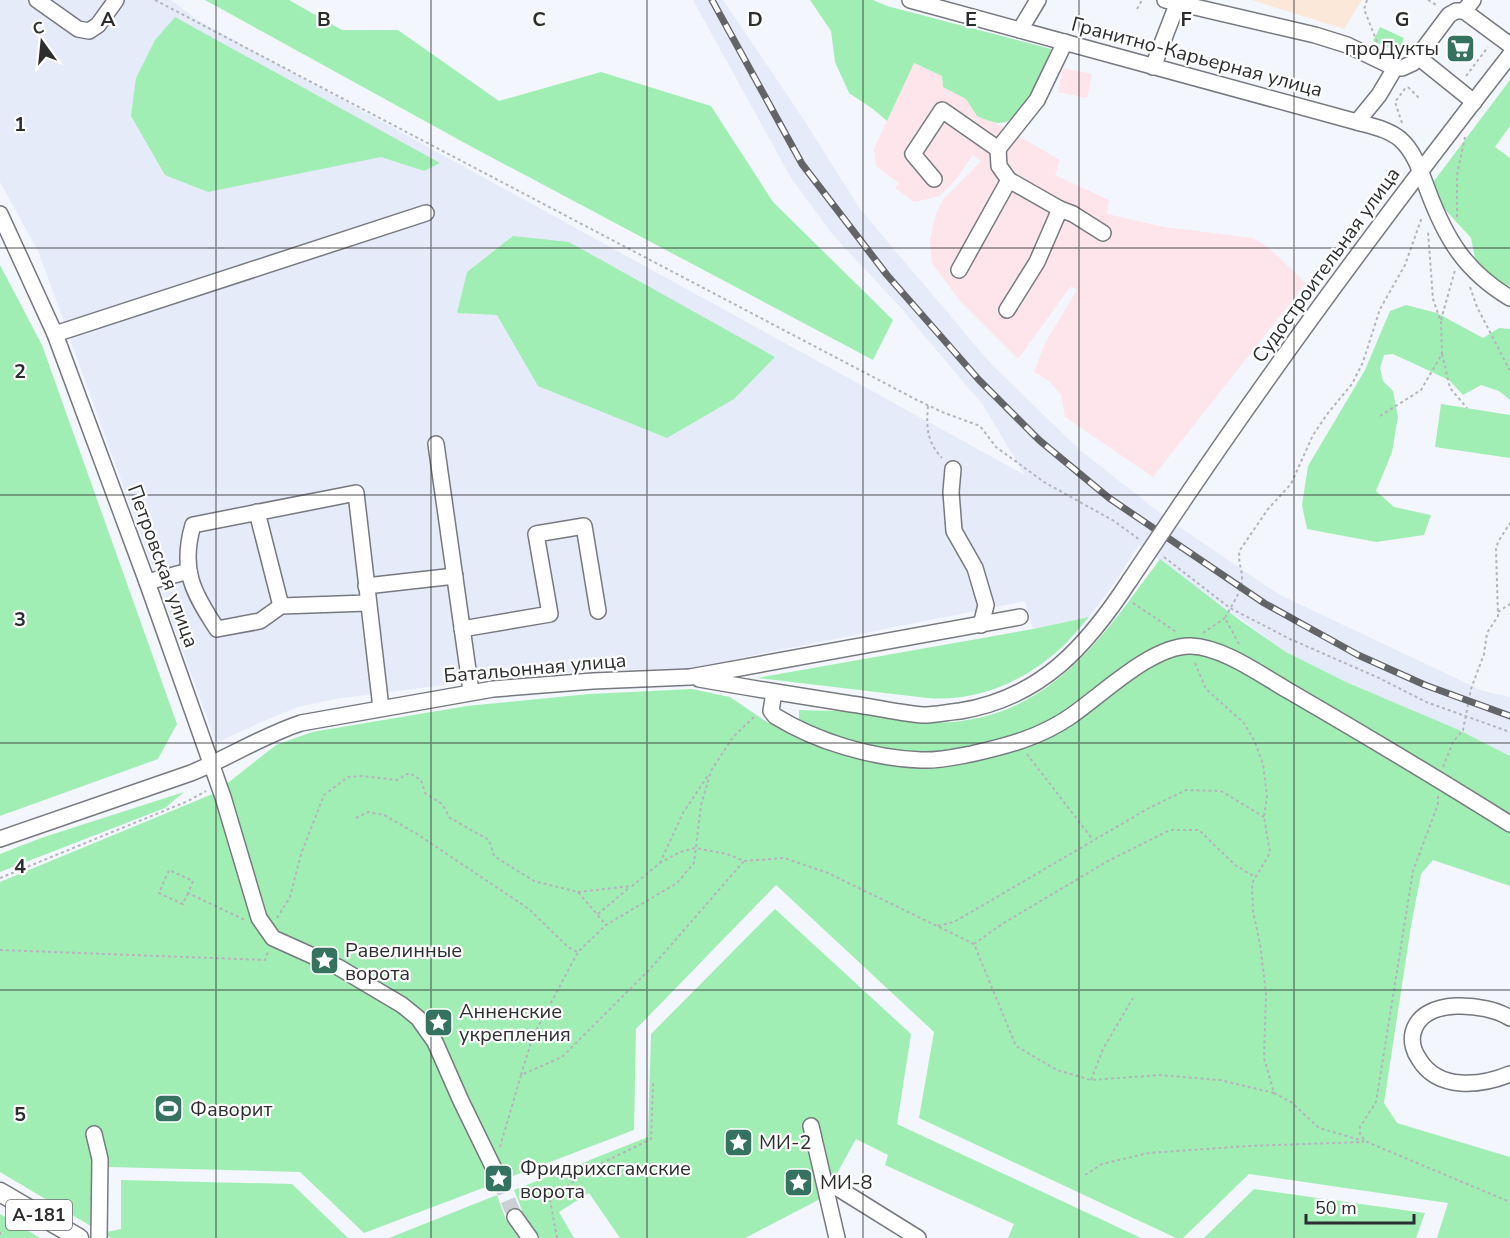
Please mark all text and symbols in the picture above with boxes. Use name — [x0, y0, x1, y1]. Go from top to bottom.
text: A — [101, 6, 116, 33]
text: B — [317, 6, 331, 33]
text: C — [532, 6, 546, 33]
text: D — [747, 6, 763, 33]
text: E — [965, 6, 977, 33]
text: F — [1180, 6, 1192, 33]
text: G — [1395, 6, 1409, 33]
street label: Гранитно-Карьерная улица — [1068, 10, 1326, 104]
north arrow — [12, 12, 72, 72]
text: С — [30, 16, 47, 41]
supermarket icon: проДукты — [1444, 32, 1476, 64]
place label: проДукты — [1345, 35, 1439, 62]
text: 1 — [14, 111, 26, 138]
street label: Судостроительная улица — [1246, 162, 1406, 368]
text: 2 — [14, 358, 26, 385]
street label: Петровская улица — [121, 481, 205, 651]
text: 3 — [14, 606, 26, 633]
street label: Батальонная улица — [443, 647, 627, 689]
text: 4 — [14, 853, 26, 880]
place label: Равелинные ворота — [345, 937, 462, 987]
place icon: Равелинные ворота — [308, 945, 340, 977]
place label: Анненские укрепления — [459, 998, 571, 1048]
place icon: Анненские укрепления — [422, 1006, 454, 1038]
sports icon: Фаворит — [153, 1093, 185, 1125]
place label: Фаворит — [190, 1096, 272, 1123]
text: 5 — [14, 1101, 26, 1128]
place icon: МИ-2 — [722, 1126, 754, 1158]
place label: МИ-2 — [759, 1129, 811, 1156]
place label: Фридрихсгамские ворота — [520, 1155, 691, 1205]
place icon: Фридрихсгамские ворота — [483, 1163, 515, 1195]
place icon: МИ-8 — [783, 1166, 815, 1198]
place label: МИ-8 — [820, 1169, 872, 1196]
scale bar — [1306, 1187, 1414, 1225]
text: 50 m — [1315, 1196, 1357, 1220]
road number: А-181 — [6, 1200, 72, 1230]

